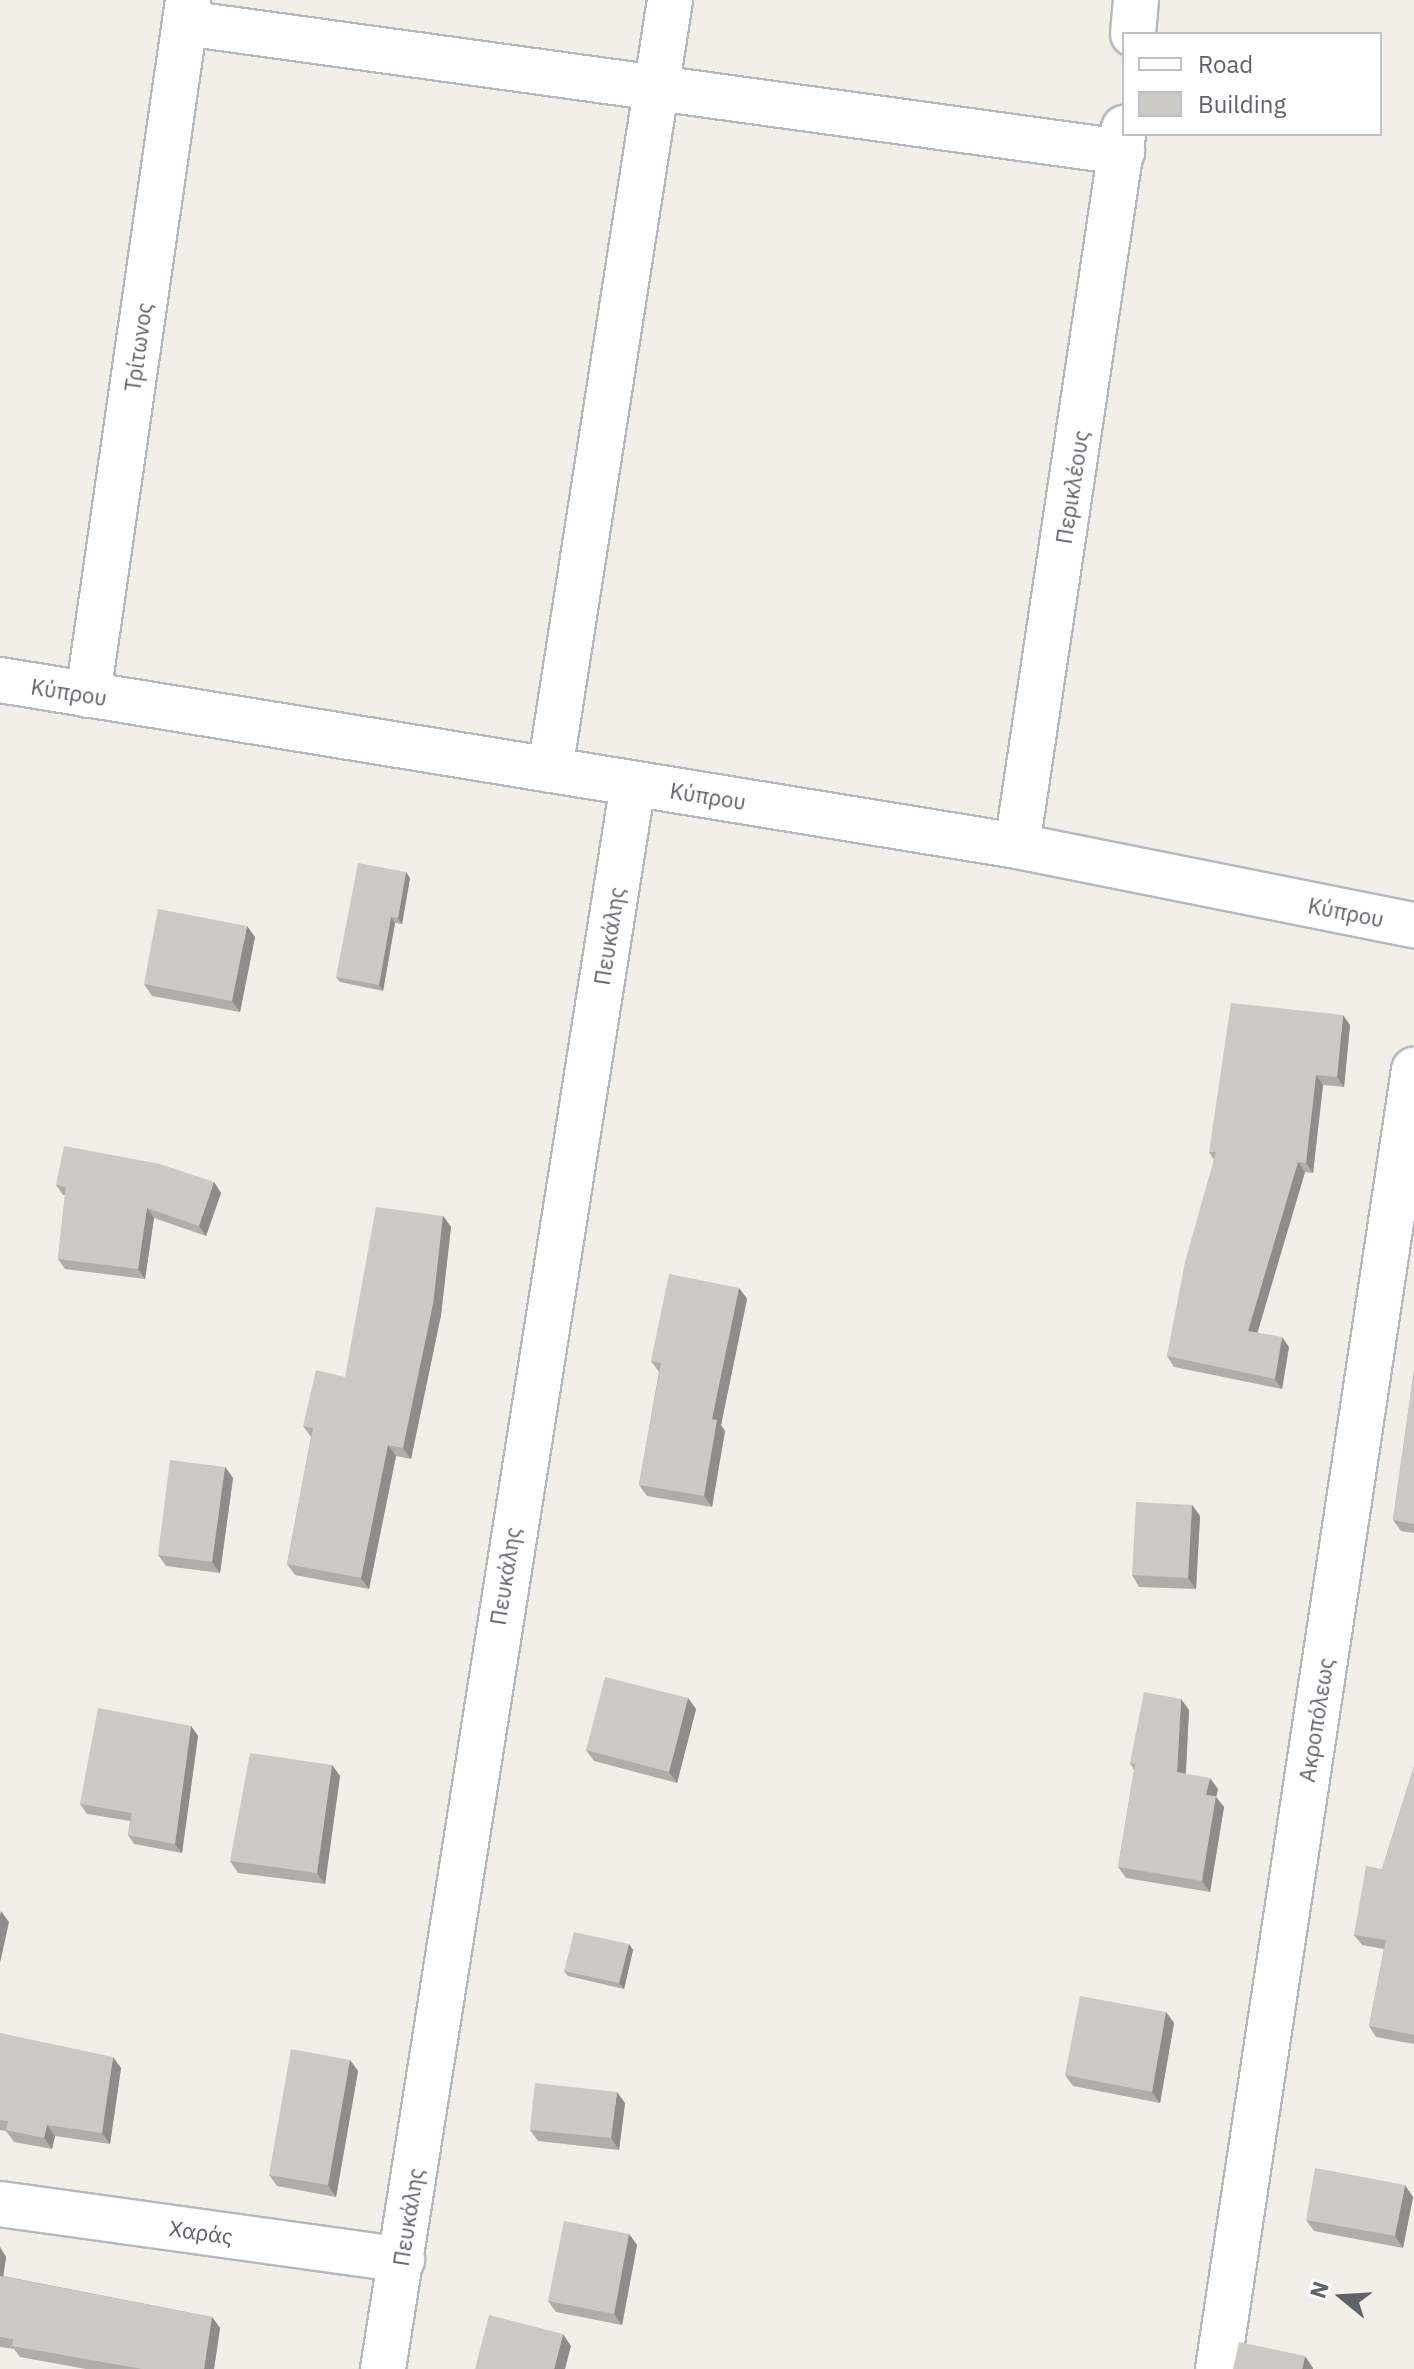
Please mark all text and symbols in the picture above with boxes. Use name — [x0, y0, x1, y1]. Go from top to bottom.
legend — [1122, 32, 1382, 136]
text: Road — [1198, 48, 1253, 80]
text: Building — [1198, 88, 1286, 120]
street label: Τρίτωνος — [119, 301, 157, 393]
street label: Περικλέους — [1050, 428, 1094, 546]
street label: Κύπρου — [29, 673, 109, 711]
street label: Κύπρου — [668, 777, 748, 815]
street label: Πευκάλης — [588, 885, 630, 987]
street label: Κύπρου — [1306, 892, 1386, 932]
street label: Πευκάλης — [484, 1525, 526, 1627]
street label: Ακροπόλεως — [1293, 1656, 1339, 1784]
street label: Πευκάλης — [387, 2166, 429, 2268]
street label: Χαράς — [167, 2214, 235, 2250]
north arrow — [1302, 2257, 1382, 2337]
text: N — [1302, 2277, 1335, 2301]

